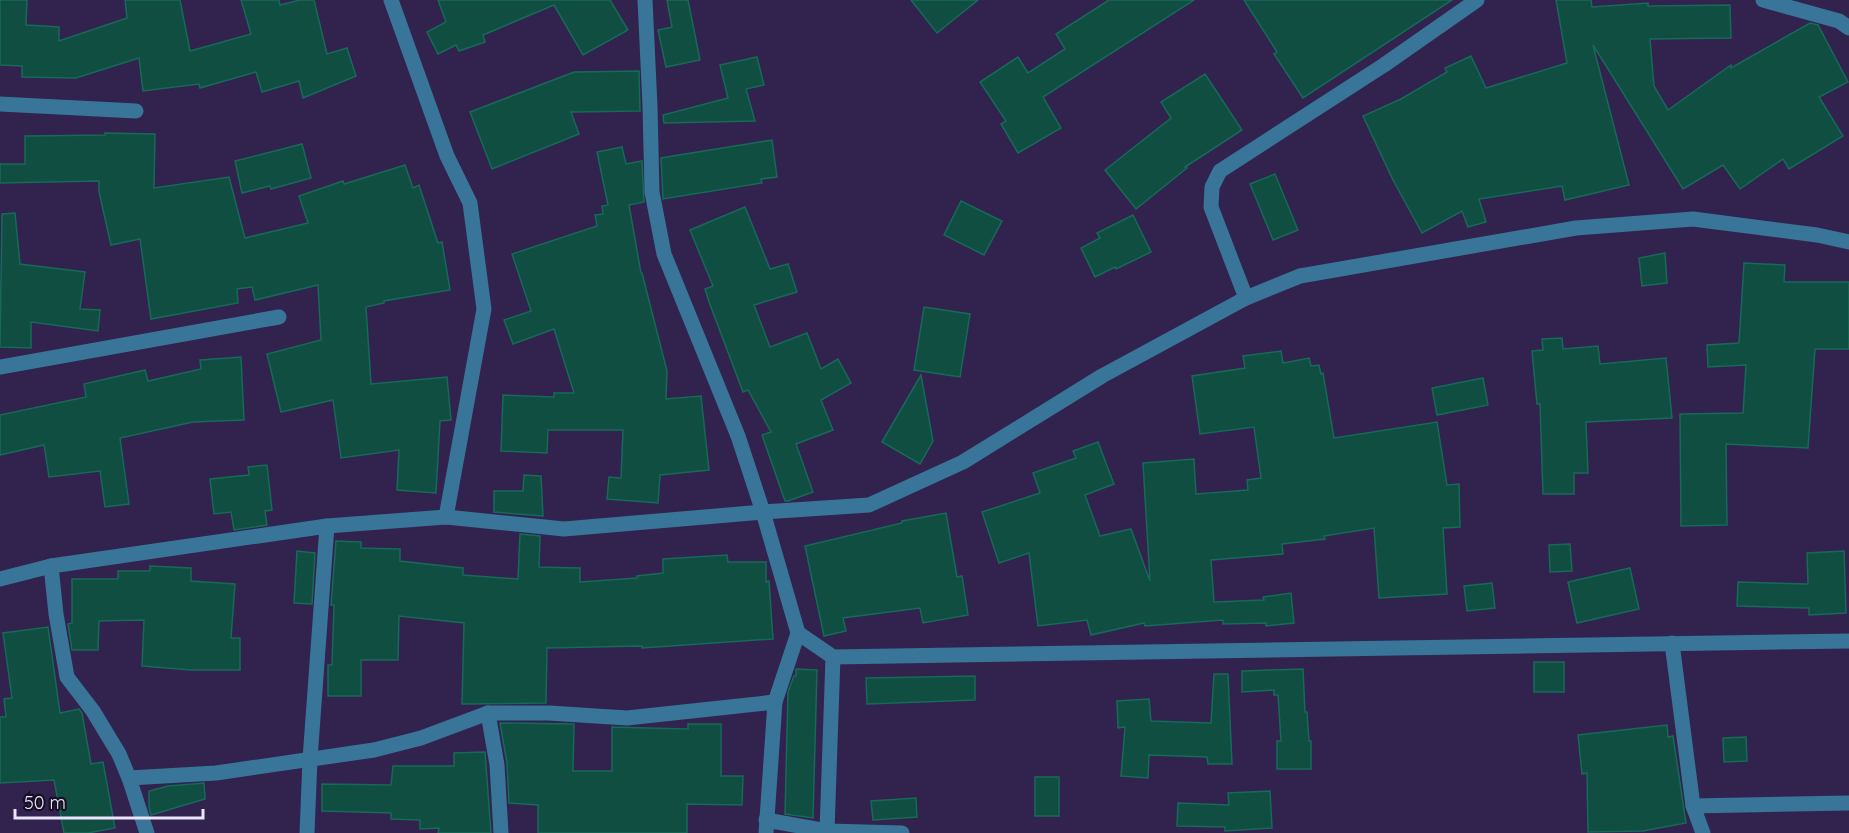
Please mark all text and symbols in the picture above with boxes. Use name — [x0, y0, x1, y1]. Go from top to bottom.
scale bar — [15, 782, 202, 820]
text: 50 m — [24, 791, 66, 814]

